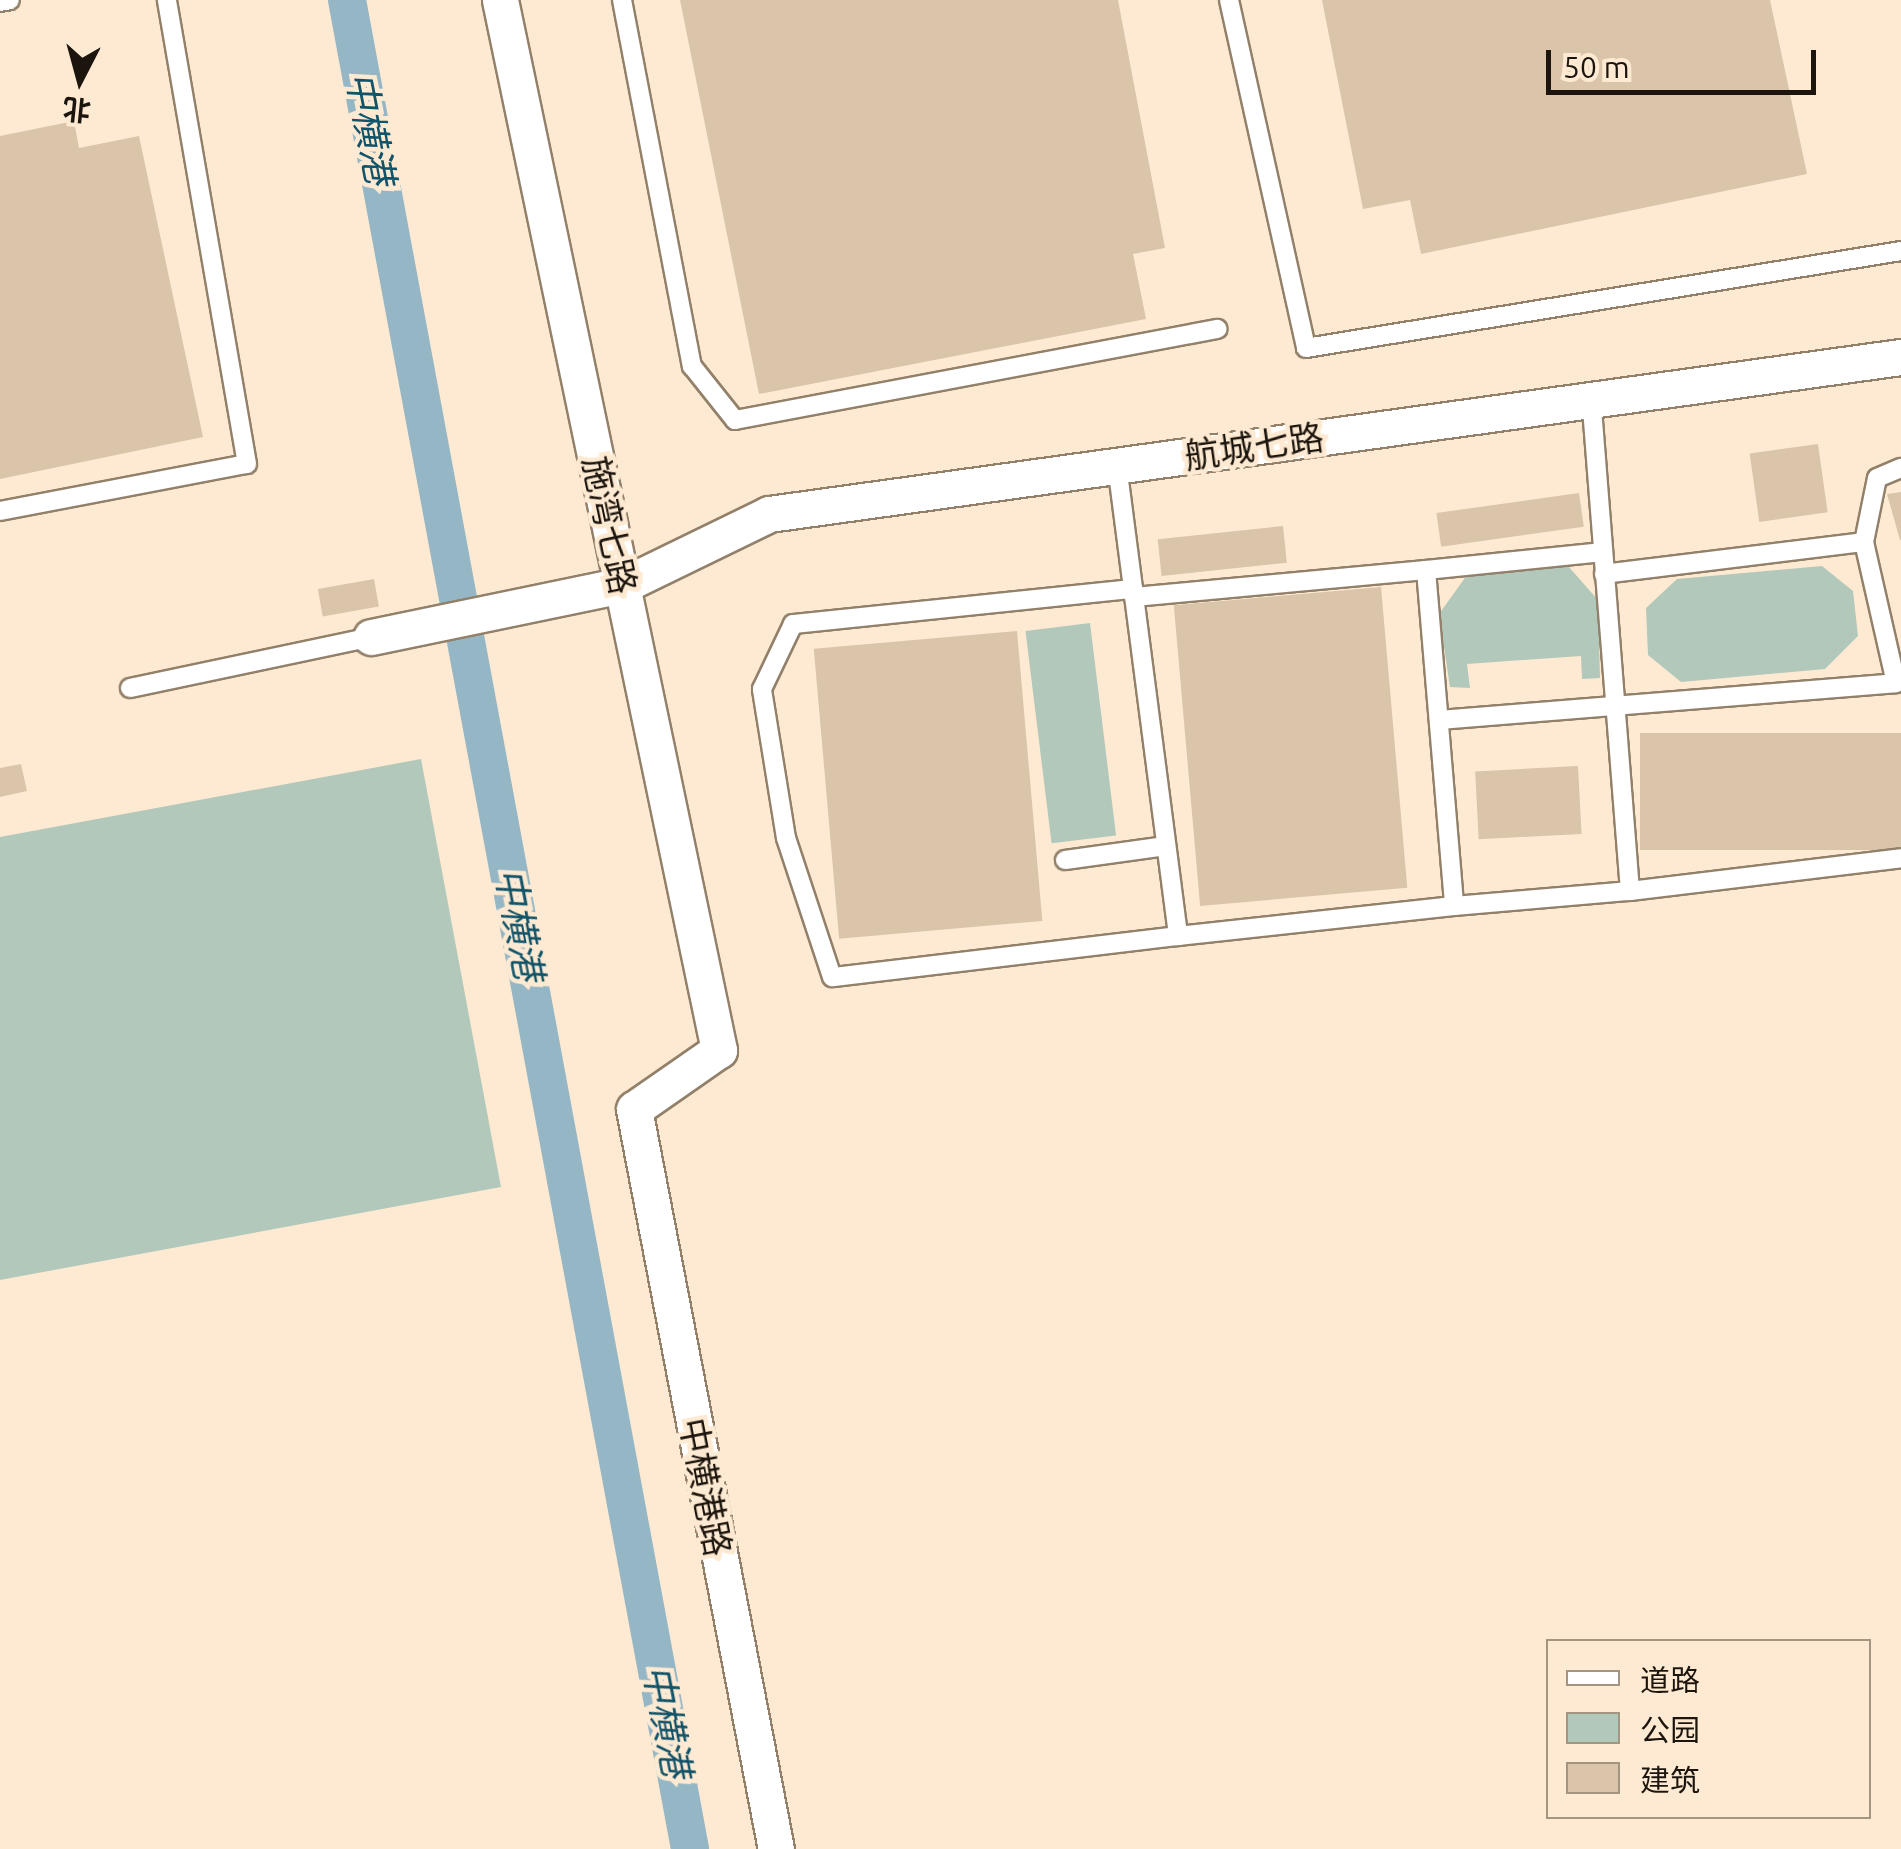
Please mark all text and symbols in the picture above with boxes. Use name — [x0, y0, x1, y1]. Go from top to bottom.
north arrow — [30, 30, 130, 130]
scale bar — [1551, 30, 1821, 92]
text: 50 m — [1563, 50, 1630, 84]
water label: 中横港 — [337, 68, 403, 188]
text: 北 — [61, 93, 92, 127]
street label: 航城七路 — [1182, 415, 1326, 477]
street label: 施湾七路 — [575, 452, 645, 598]
water label: 中横港 — [486, 864, 552, 984]
street label: 中横港路 — [672, 1414, 740, 1560]
legend — [1546, 1639, 1871, 1819]
water label: 中横港 — [634, 1661, 700, 1781]
text: 道路 — [1640, 1663, 1700, 1697]
text: 公园 — [1640, 1713, 1700, 1747]
text: 建筑 — [1640, 1763, 1700, 1797]

